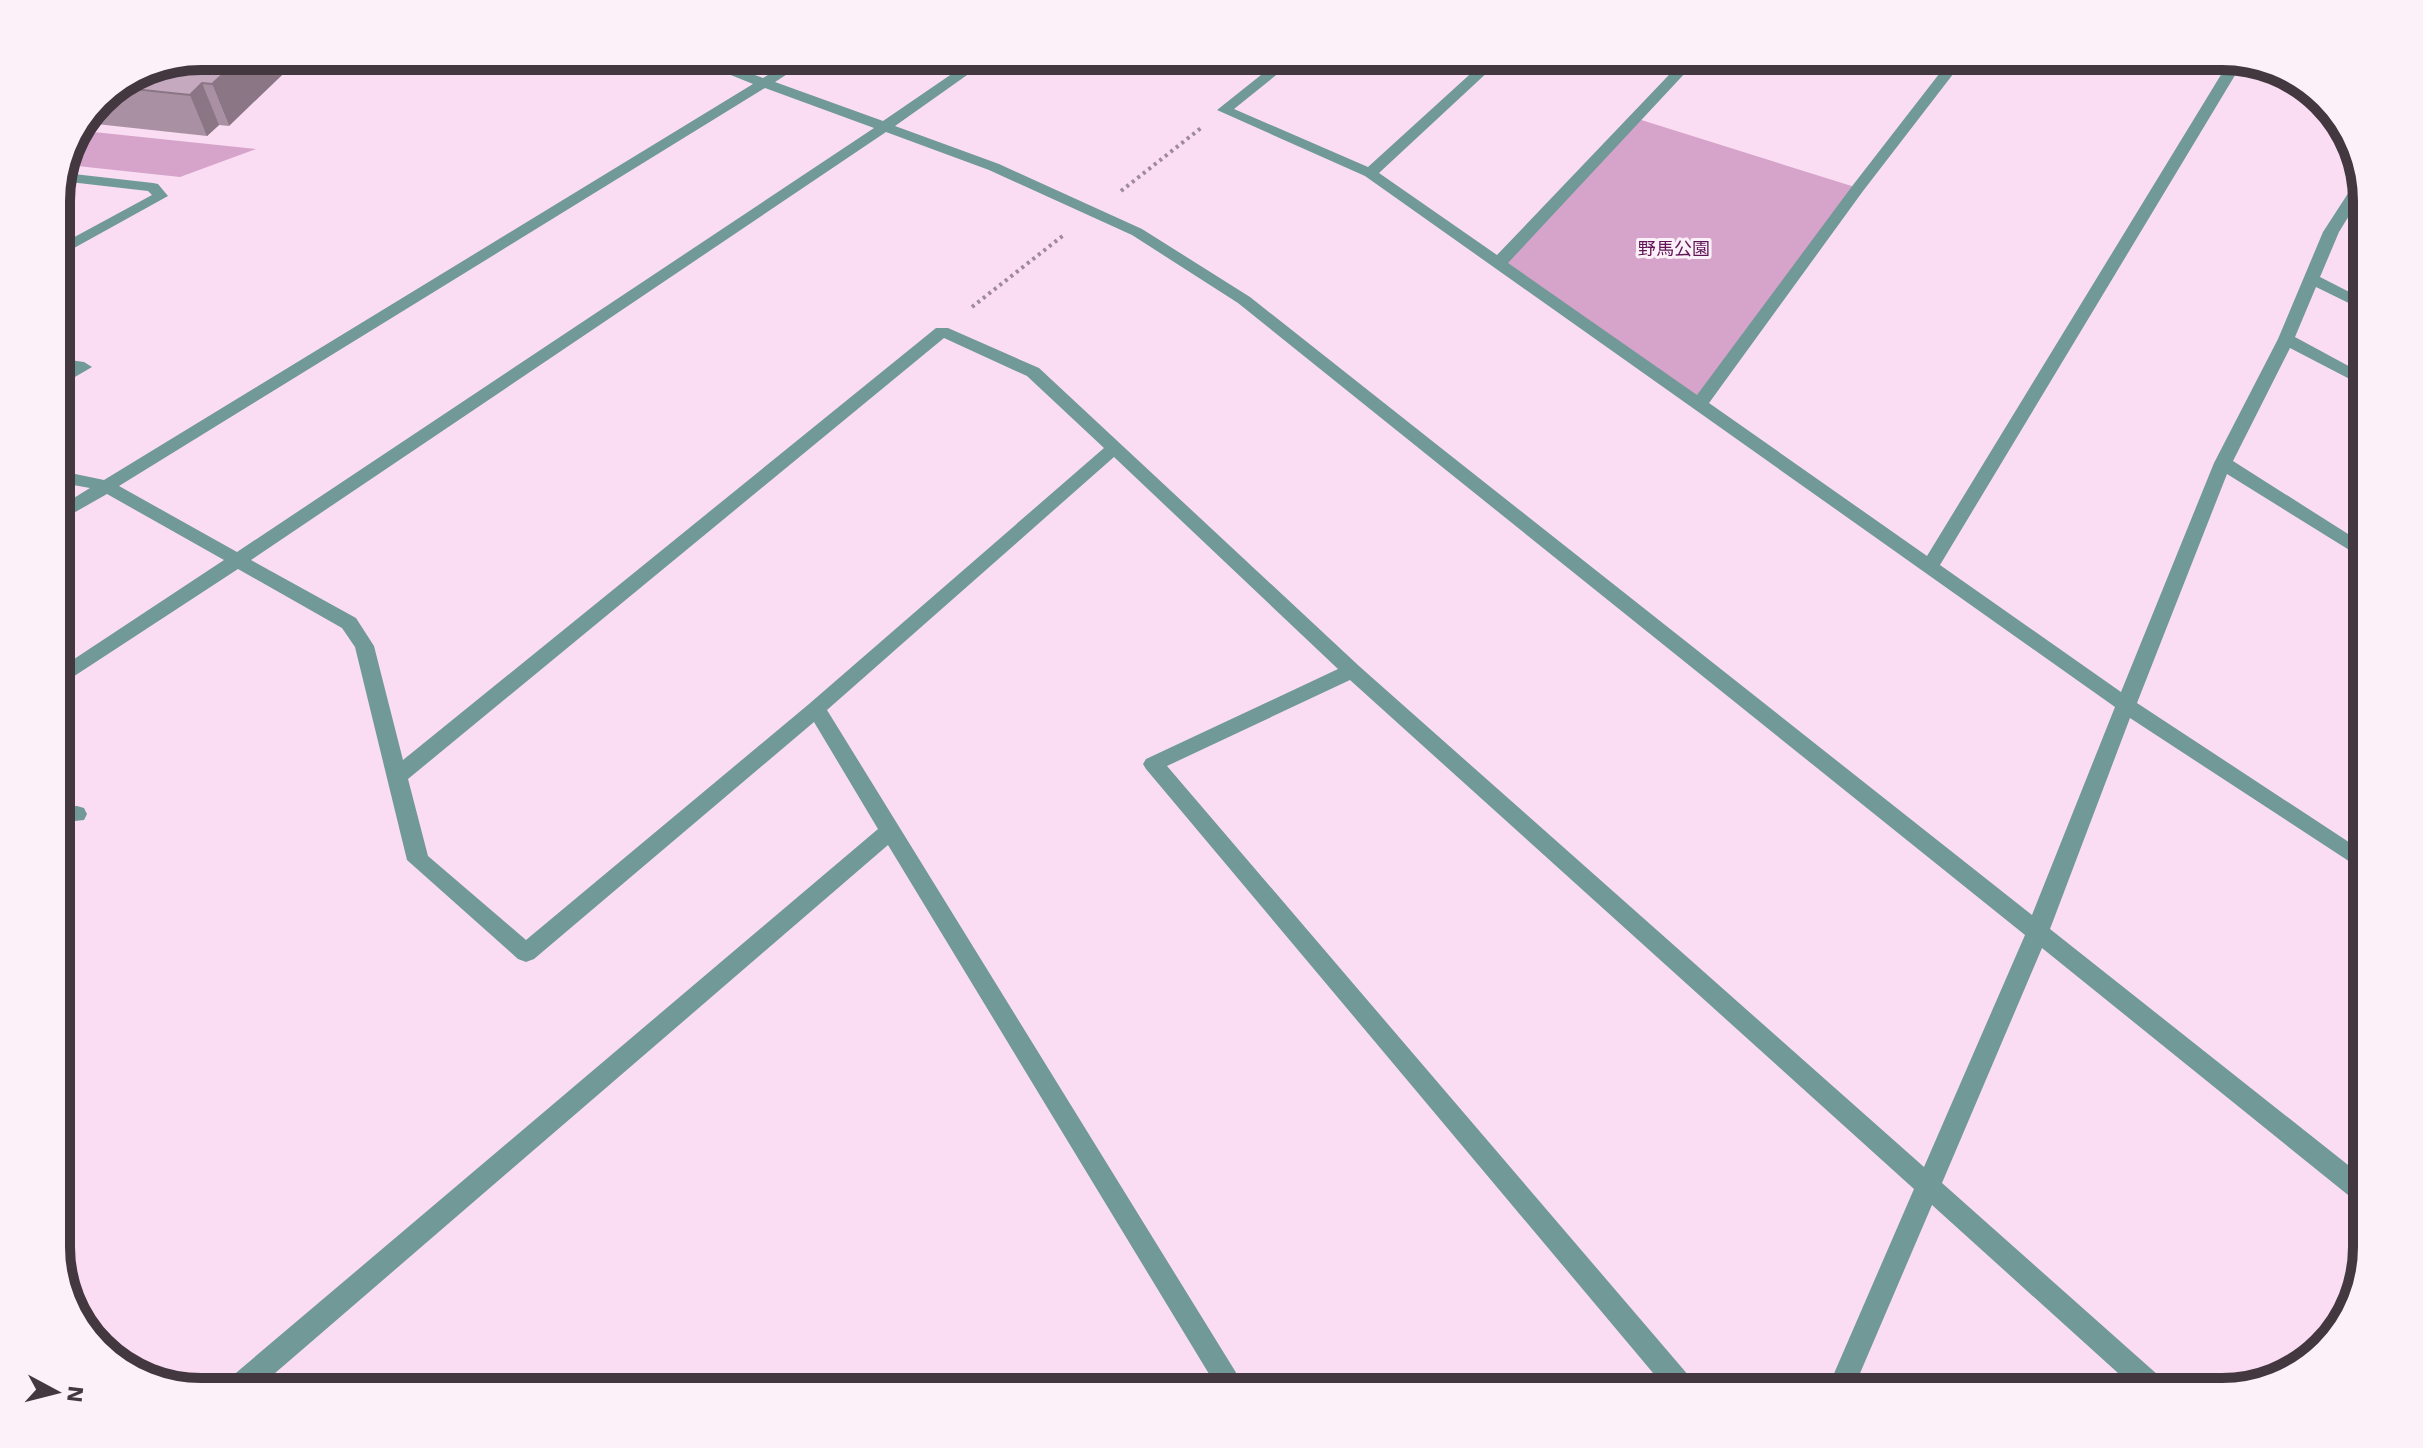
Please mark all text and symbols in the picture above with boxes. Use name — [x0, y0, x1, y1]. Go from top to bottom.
park label: 野馬公園 — [1638, 238, 1710, 259]
north arrow — [16, 1352, 96, 1432]
text: N — [62, 1385, 89, 1404]

